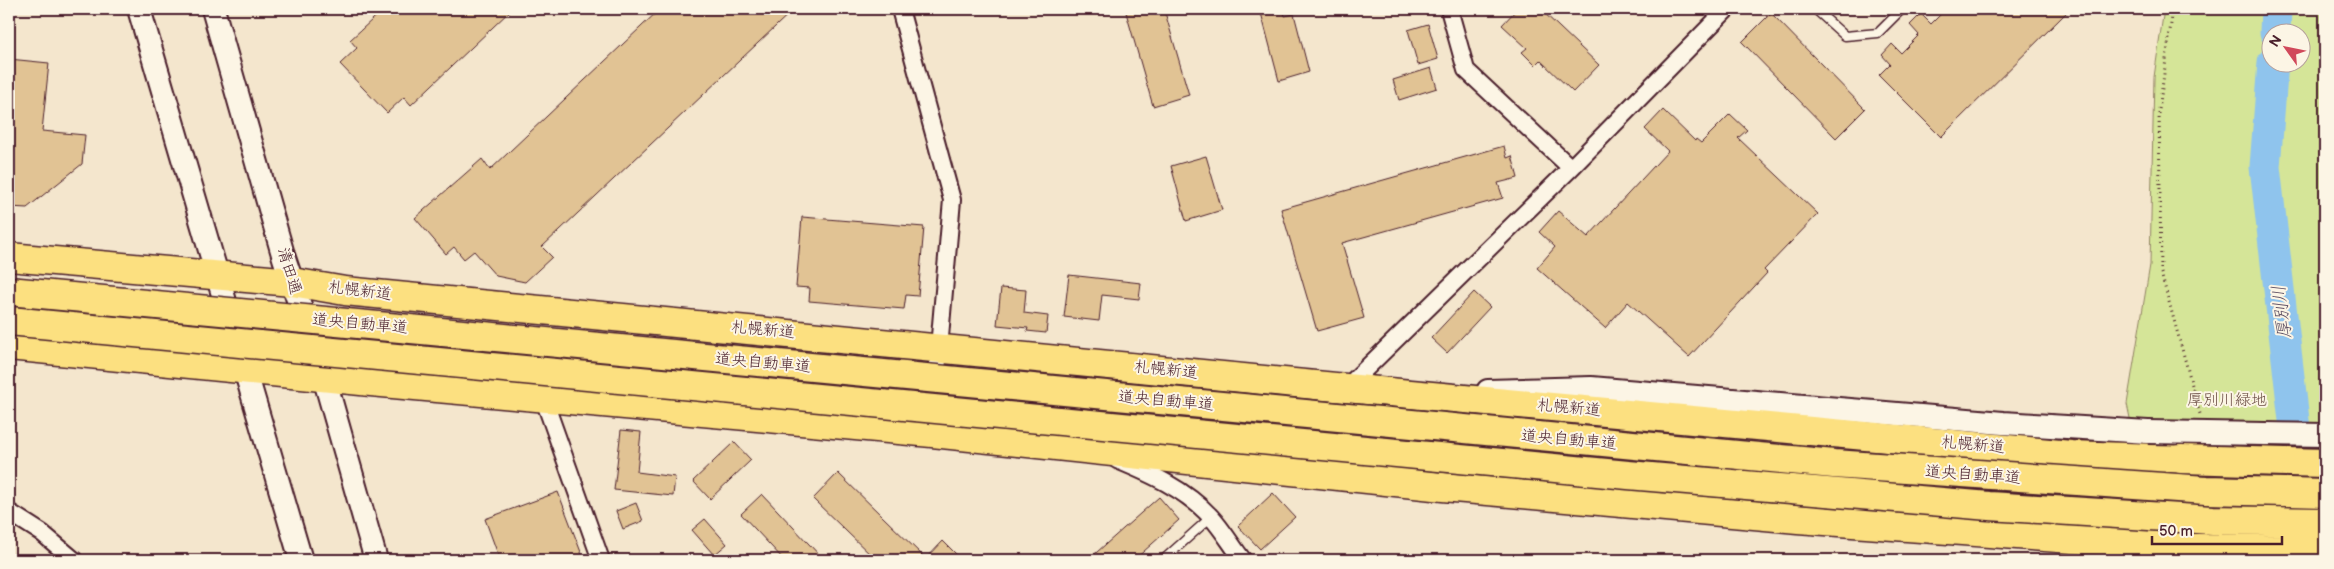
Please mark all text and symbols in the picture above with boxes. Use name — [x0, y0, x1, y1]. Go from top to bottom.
north arrow — [2262, 22, 2312, 72]
text: N — [2266, 32, 2286, 50]
street label: 清田通 — [273, 245, 305, 297]
street label: 札幌新道 — [327, 278, 393, 304]
water label: 厚別川 — [2268, 284, 2296, 340]
street label: 道央自動車道 — [311, 310, 409, 338]
street label: 札幌新道 — [730, 318, 796, 342]
street label: 道央自動車道 — [714, 349, 812, 377]
street label: 札幌新道 — [1133, 357, 1199, 383]
street label: 道央自動車道 — [1117, 387, 1215, 415]
park label: 厚別川緑地 — [2187, 391, 2267, 410]
street label: 札幌新道 — [1536, 396, 1602, 420]
street label: 道央自動車道 — [1520, 426, 1618, 454]
street label: 札幌新道 — [1940, 433, 2006, 457]
street label: 道央自動車道 — [1924, 462, 2022, 488]
scale bar — [2152, 514, 2282, 546]
text: 50 m — [2159, 522, 2193, 541]

